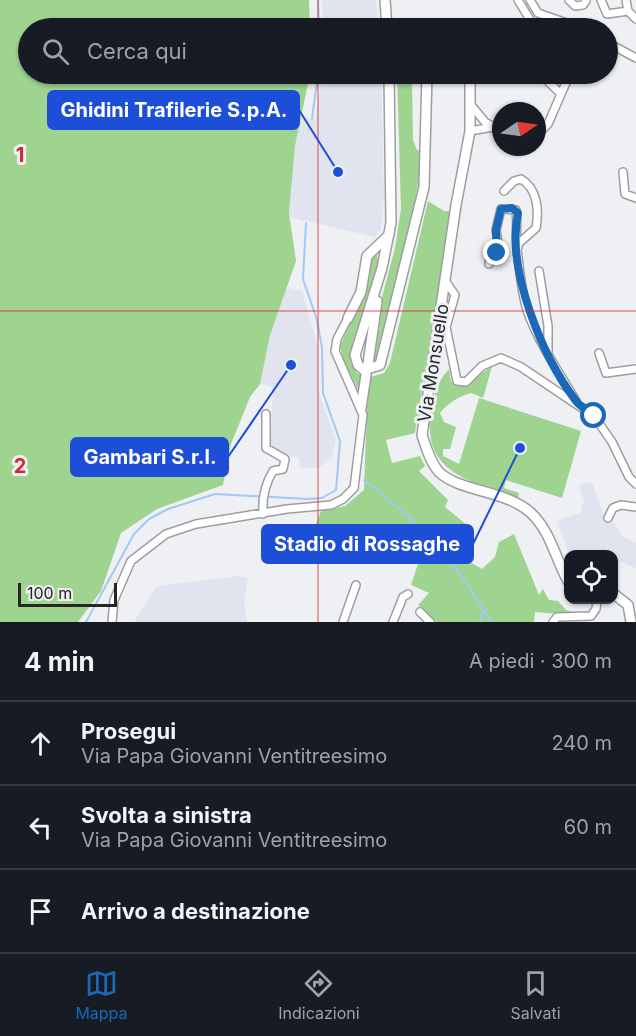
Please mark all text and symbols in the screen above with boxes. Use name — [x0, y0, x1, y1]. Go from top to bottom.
search box — [18, 18, 618, 84]
icon: search — [39, 35, 72, 68]
text: Cerca qui — [87, 38, 187, 64]
callout: Ghidini Trafilerie S.p.A. — [48, 91, 299, 129]
text: Ghidini Trafilerie S.p.A. — [60, 98, 288, 122]
north arrow — [492, 102, 546, 156]
text: 1 — [16, 143, 24, 167]
route end — [483, 239, 509, 265]
street label: Via Monsuello — [413, 302, 453, 424]
route start — [580, 402, 606, 428]
callout: Gambari S.r.l. — [71, 438, 228, 476]
text: Gambari S.r.l. — [83, 445, 217, 469]
text: 2 — [14, 454, 26, 478]
callout: Stadio di Rossaghe — [262, 525, 473, 563]
text: Stadio di Rossaghe — [274, 532, 460, 556]
map controls — [564, 550, 618, 604]
button: locate — [564, 550, 618, 604]
scale bar — [18, 580, 117, 608]
text: 100 m — [27, 583, 72, 603]
text: 4 min — [24, 646, 95, 677]
text: A piedi · 300 m — [469, 649, 612, 673]
text: Prosegui — [81, 718, 176, 744]
icon: ahead — [24, 727, 57, 760]
text: 240 m — [551, 731, 612, 755]
text: Via Papa Giovanni Ventitreesimo — [81, 744, 387, 768]
text: Svolta a sinistra — [81, 802, 252, 828]
icon: left — [24, 811, 57, 844]
text: 60 m — [564, 815, 612, 839]
text: Via Papa Giovanni Ventitreesimo — [81, 828, 387, 852]
icon: arrive — [24, 895, 57, 928]
text: Arrivo a destinazione — [81, 898, 310, 924]
tab: Mappa — [75, 967, 128, 1023]
tab: Indicazioni — [278, 967, 360, 1023]
tab: Salvati — [510, 967, 561, 1023]

